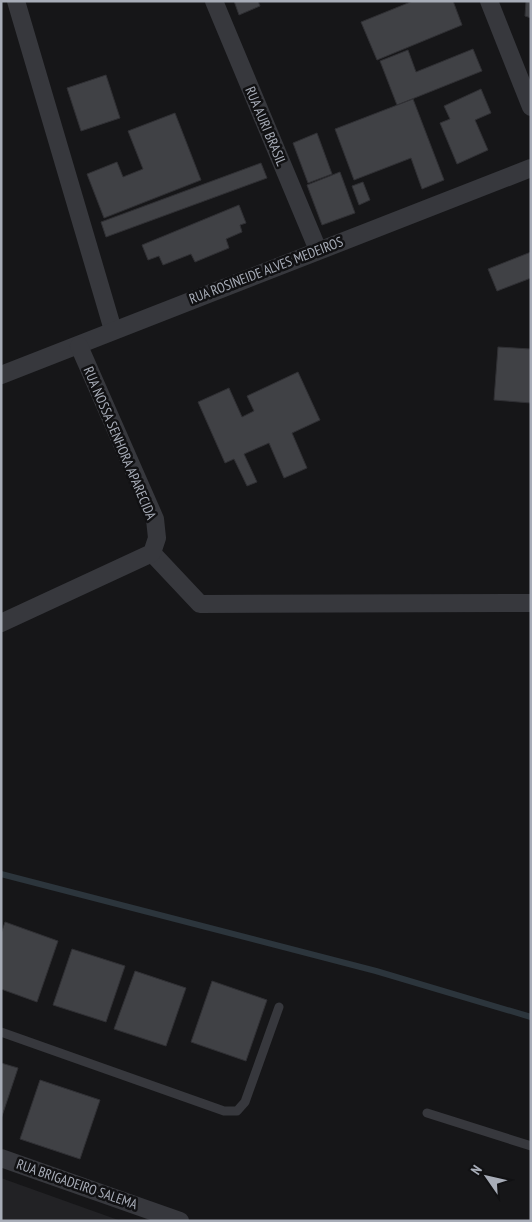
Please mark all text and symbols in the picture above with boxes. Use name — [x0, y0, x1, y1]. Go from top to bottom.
street label: RUA AURI BRASIL — [241, 84, 291, 168]
street label: RUA ROSINEIDE ALVES MEDEIROS — [186, 232, 346, 308]
street label: RUA NOSSA SENHORA APARECIDA — [80, 364, 161, 522]
north arrow — [462, 1152, 512, 1202]
street label: RUA BRIGADEIRO SALEMA — [14, 1155, 140, 1213]
text: N — [467, 1162, 486, 1178]

